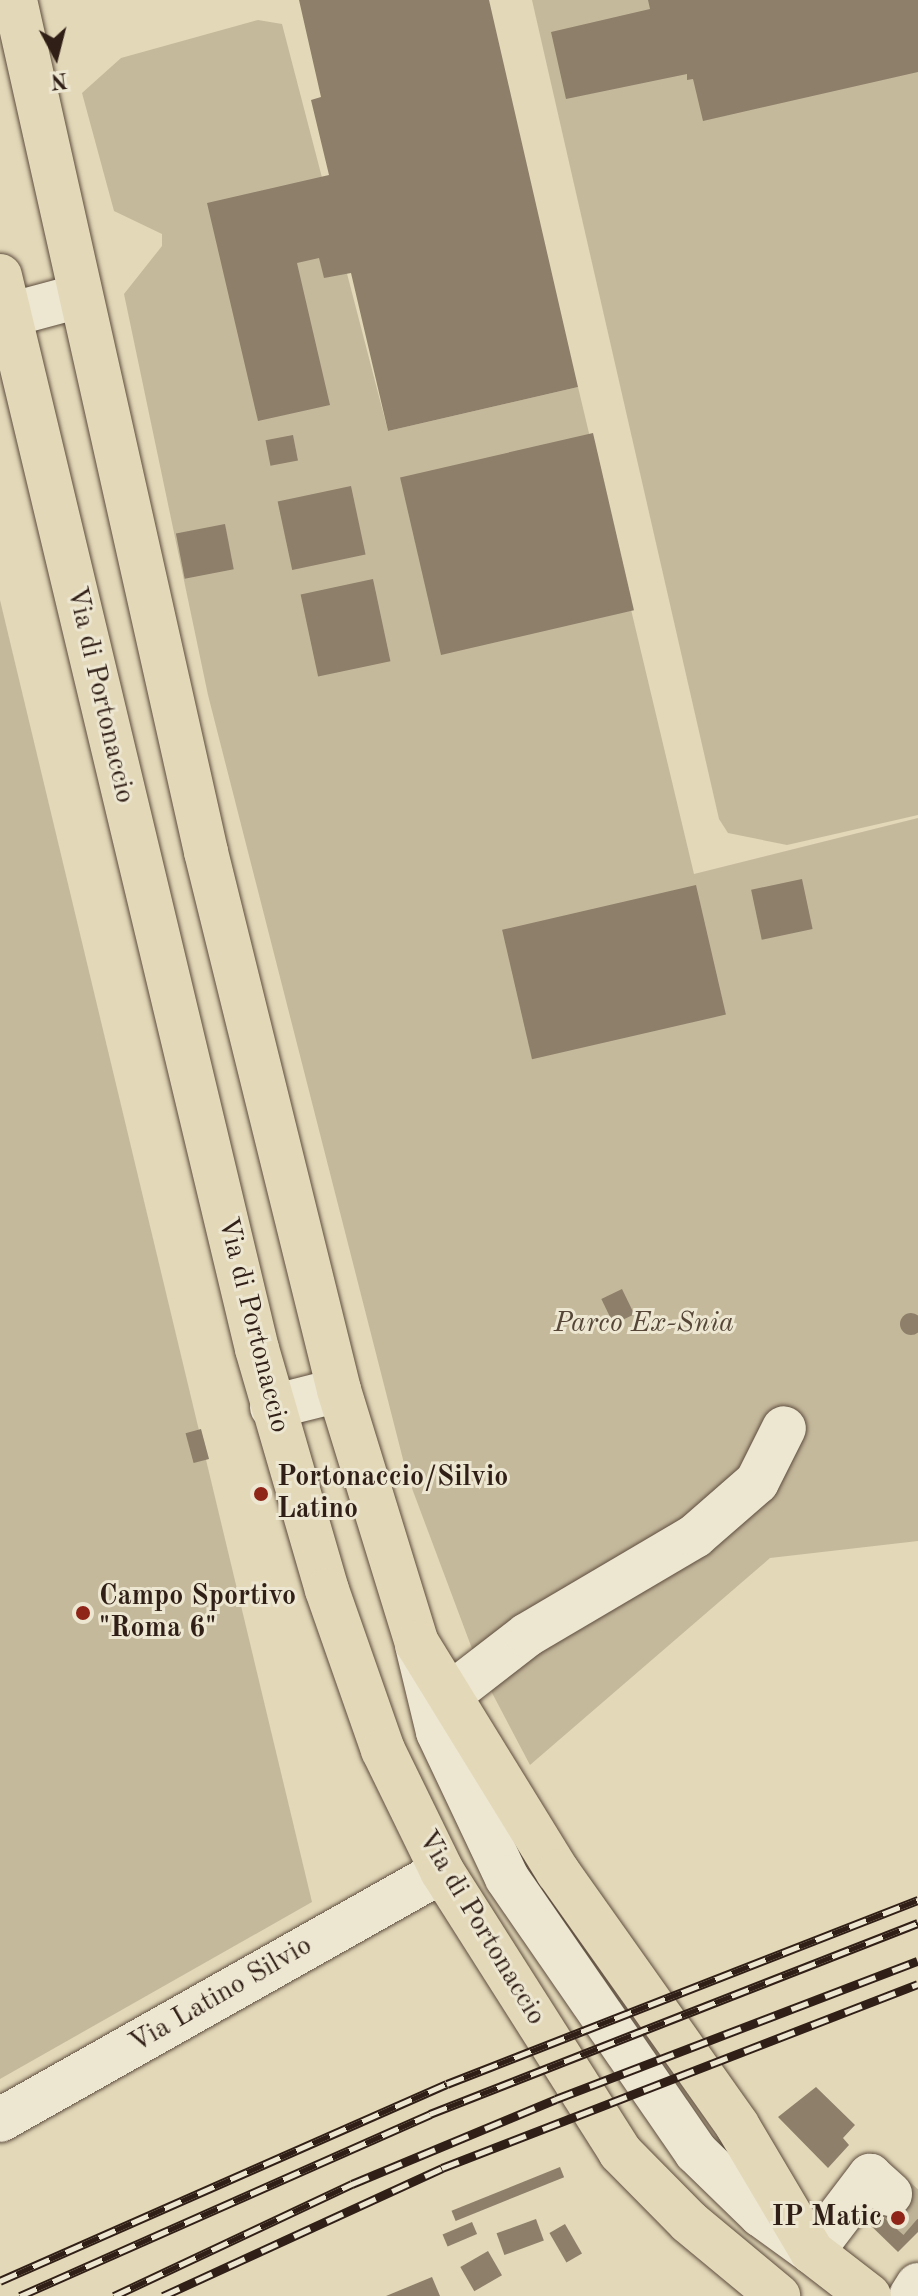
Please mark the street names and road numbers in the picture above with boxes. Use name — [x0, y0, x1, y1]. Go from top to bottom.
street label: Via di Portonaccio — [59, 584, 141, 806]
street label: Via di Portonaccio — [210, 1214, 296, 1436]
street label: Via di Portonaccio — [410, 1825, 552, 2031]
street label: Via Latino Silvio — [124, 1929, 318, 2061]

